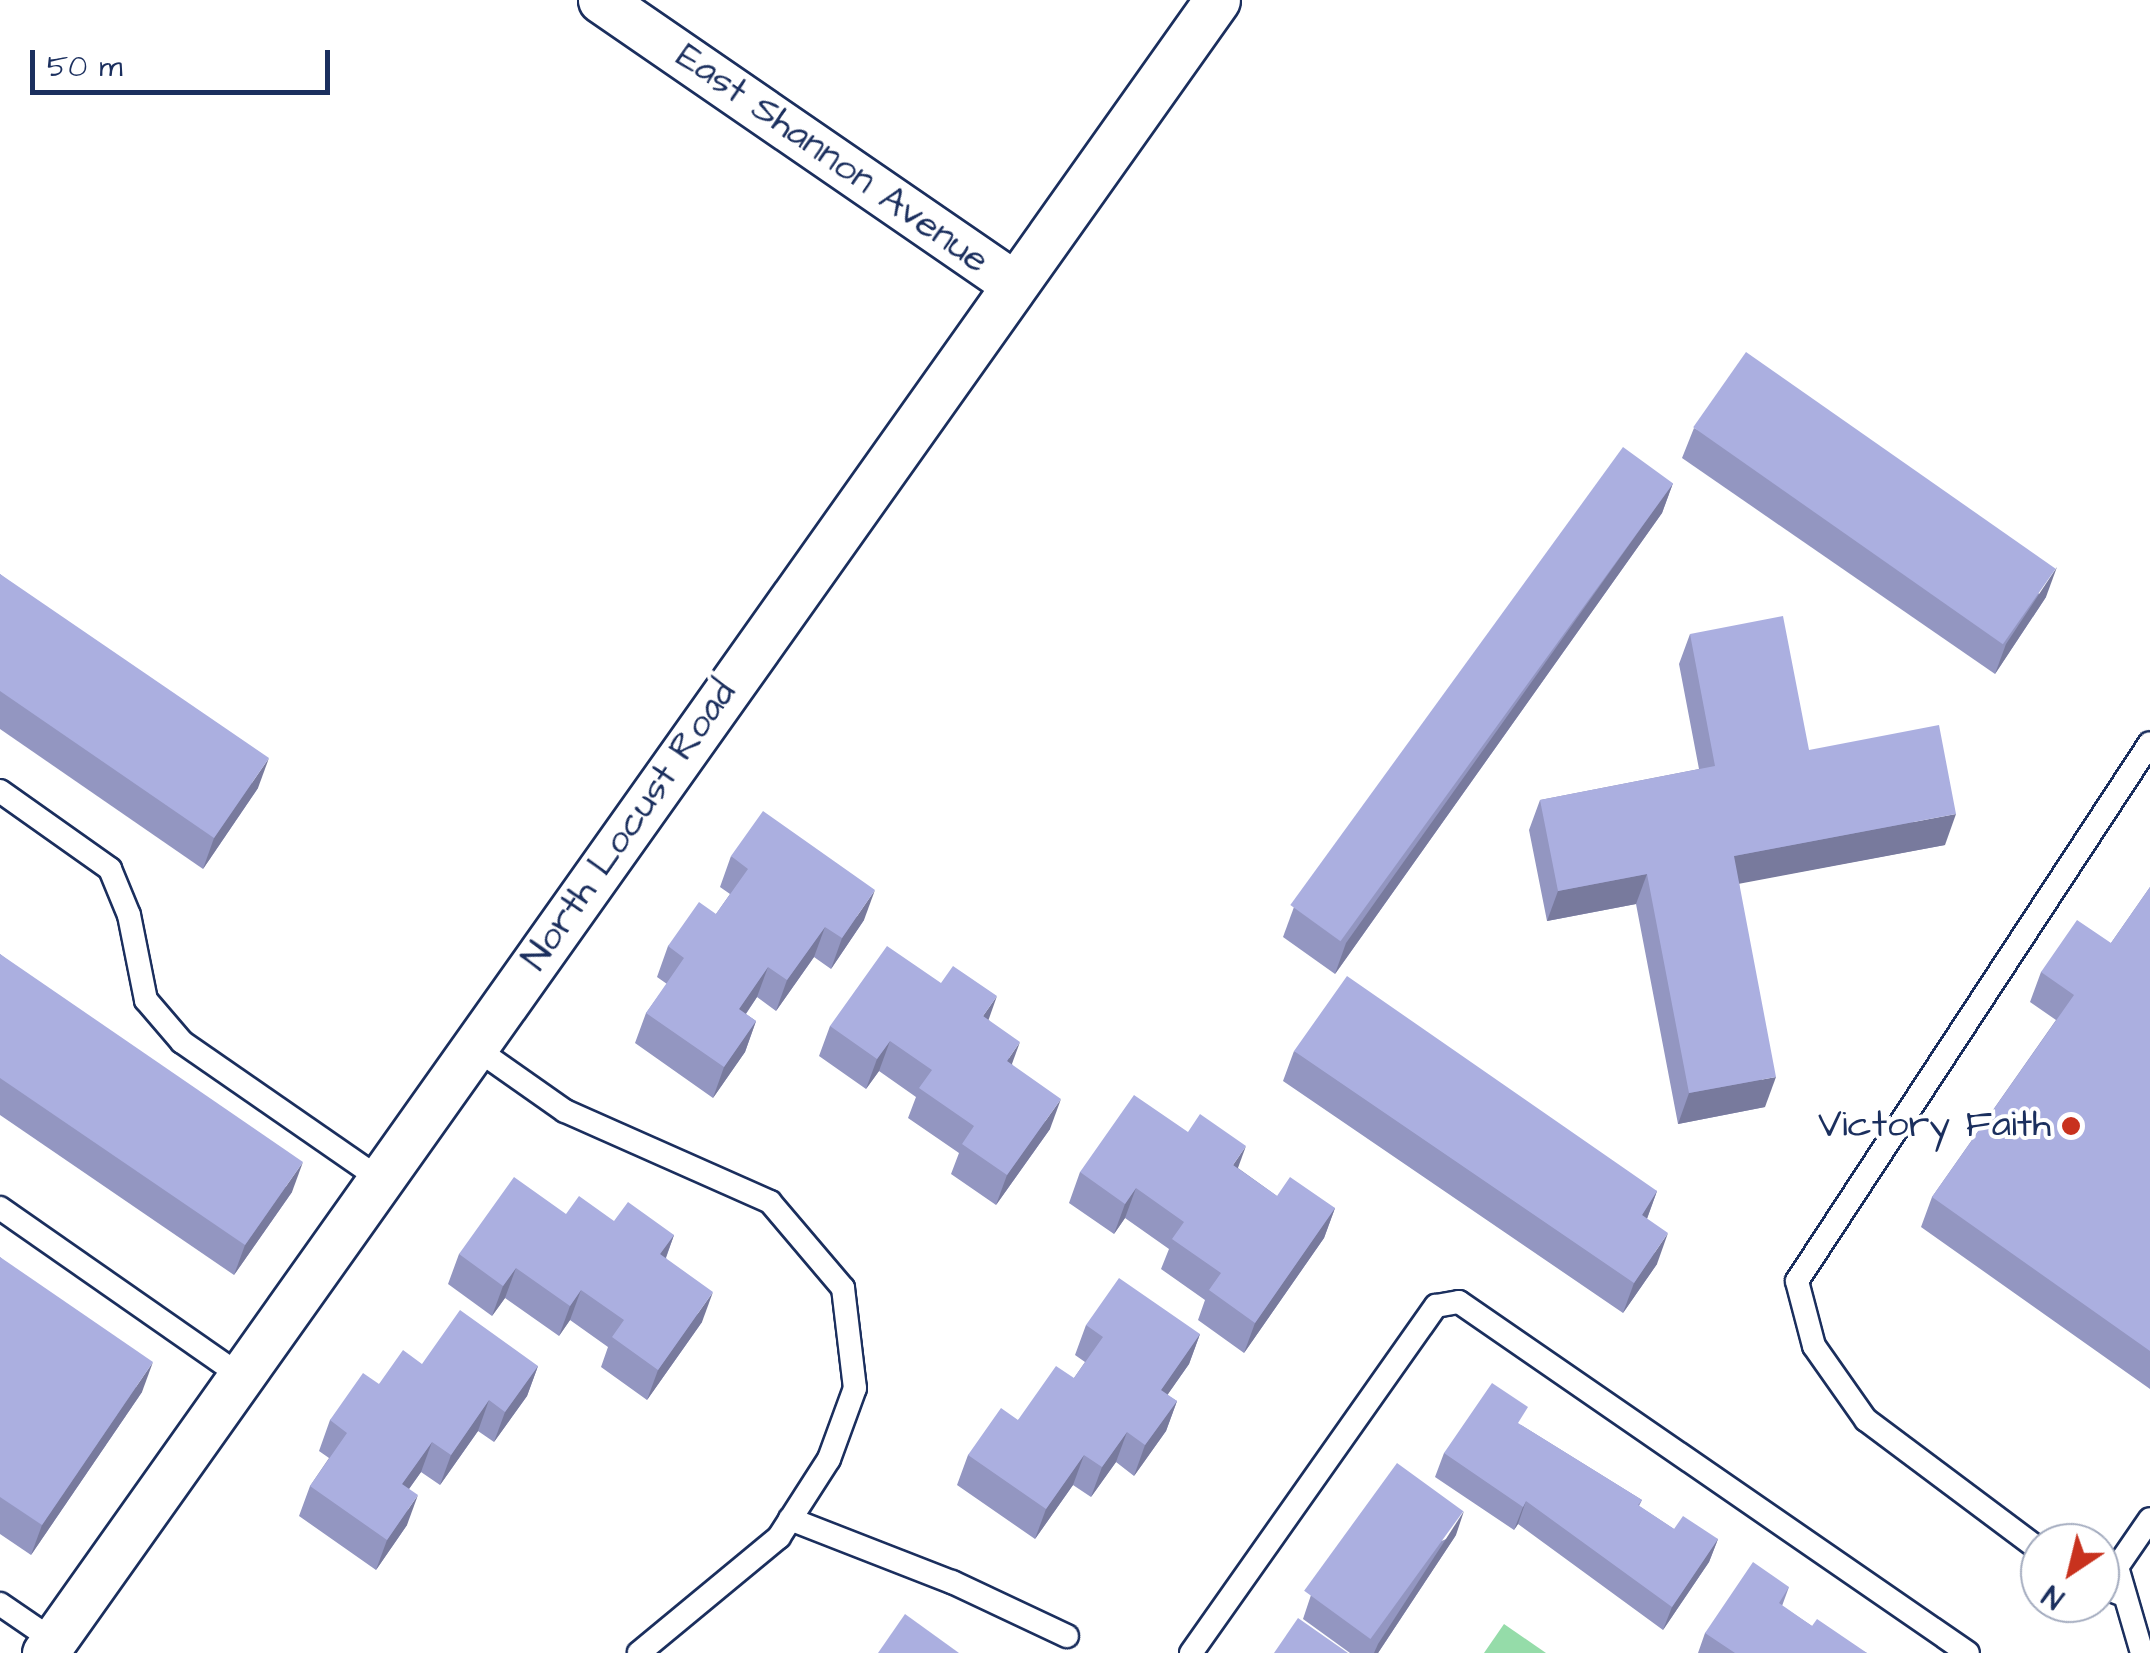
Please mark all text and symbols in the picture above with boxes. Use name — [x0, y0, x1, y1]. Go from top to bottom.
scale bar — [35, 30, 335, 92]
street label: East Shannon Avenue — [667, 34, 997, 284]
text: 50 m — [47, 46, 123, 88]
street label: North Locust Road — [513, 672, 747, 980]
place label: Victory Faith — [1818, 1103, 2051, 1149]
marker: Victory Faith — [2060, 1115, 2082, 1137]
north arrow — [2020, 1523, 2120, 1623]
text: N — [2035, 1575, 2072, 1617]

